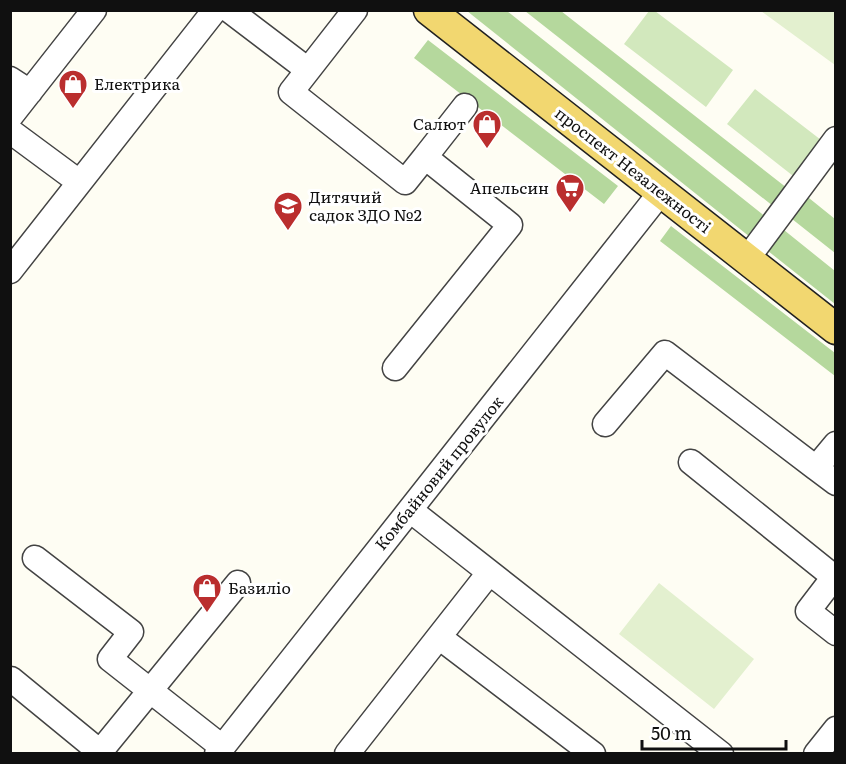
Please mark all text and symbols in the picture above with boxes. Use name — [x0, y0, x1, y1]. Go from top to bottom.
shop icon: Електрика — [57, 68, 89, 110]
place label: Електрика — [94, 71, 181, 95]
street label: проспект Незалежності — [550, 101, 717, 238]
shop icon: Салют — [471, 108, 503, 150]
place label: Салют — [413, 111, 466, 135]
supermarket icon: Апельсин — [554, 172, 586, 214]
place label: Апельсин — [470, 175, 549, 199]
place label: Дитячий садок ЗДО №2 — [309, 184, 422, 226]
school or university icon: Дитячий садок ЗДО №2 — [272, 190, 304, 232]
street label: Комбайновий провулок — [368, 390, 508, 555]
shop icon: Базиліо — [191, 572, 223, 614]
place label: Базиліо — [228, 575, 291, 599]
scale bar — [642, 713, 786, 751]
text: 50 m — [651, 719, 692, 746]

